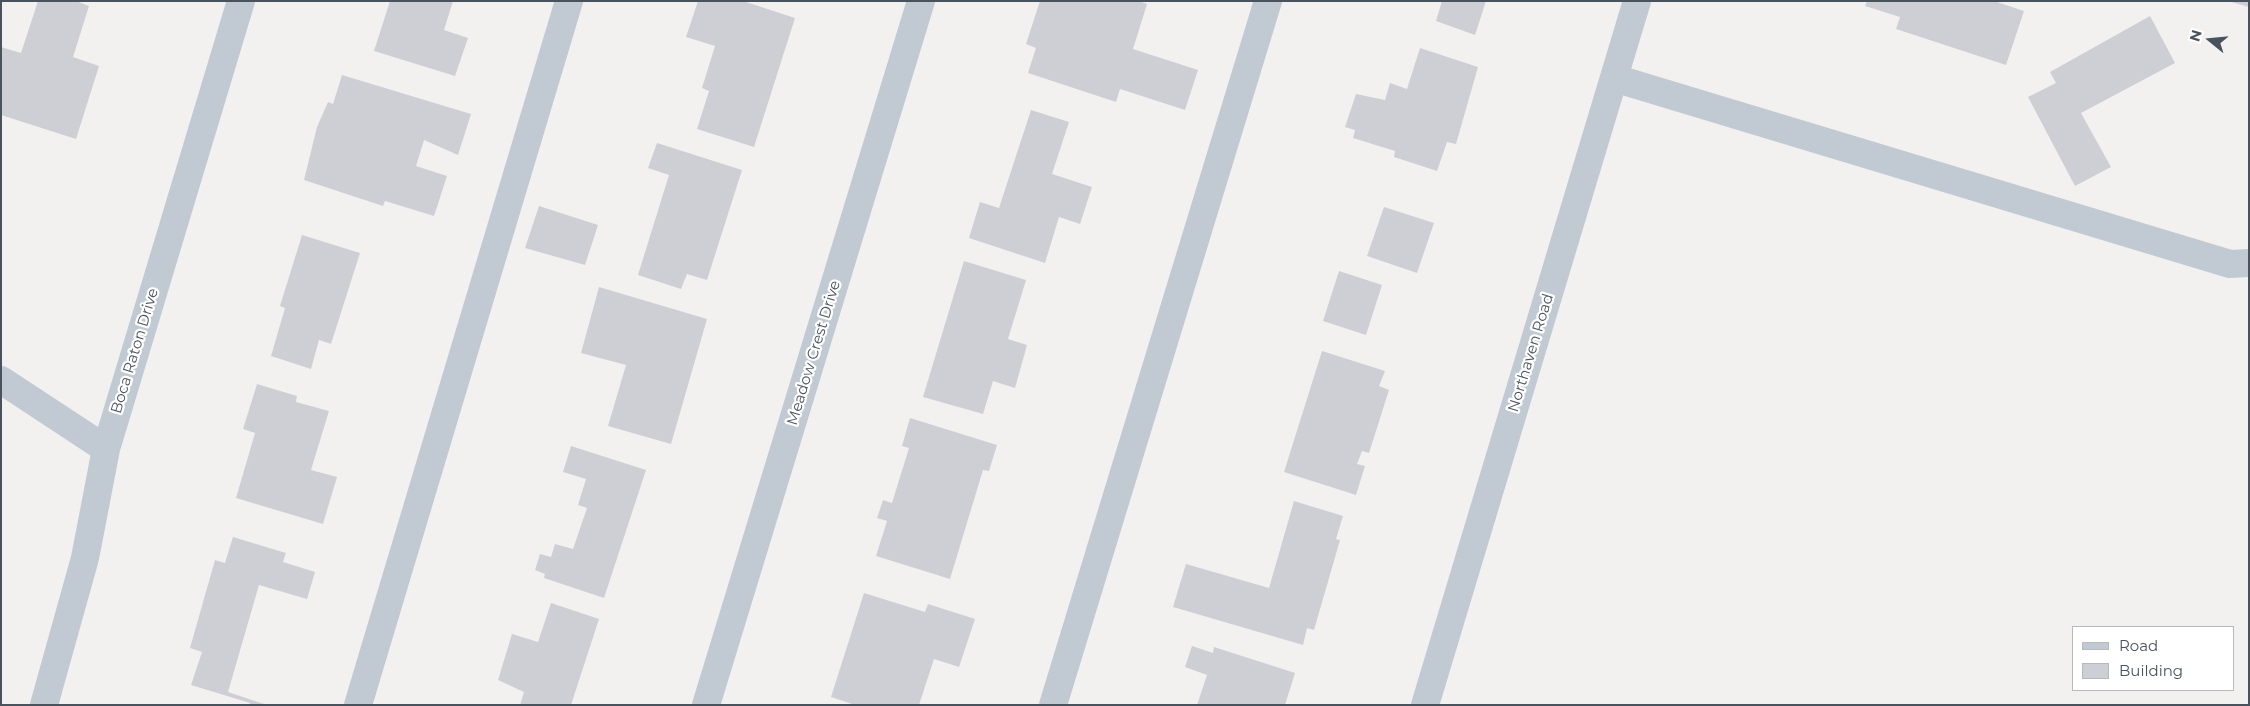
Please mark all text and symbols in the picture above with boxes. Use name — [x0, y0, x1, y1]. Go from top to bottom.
north arrow — [2185, 15, 2235, 65]
text: N — [2185, 28, 2206, 44]
street label: Meadow Crest Drive — [783, 278, 845, 428]
street label: Boca Raton Drive — [107, 286, 163, 416]
street label: Northaven Road — [1504, 292, 1558, 414]
legend — [2072, 626, 2235, 691]
text: Road — [2119, 636, 2158, 655]
text: Building — [2119, 661, 2183, 680]

